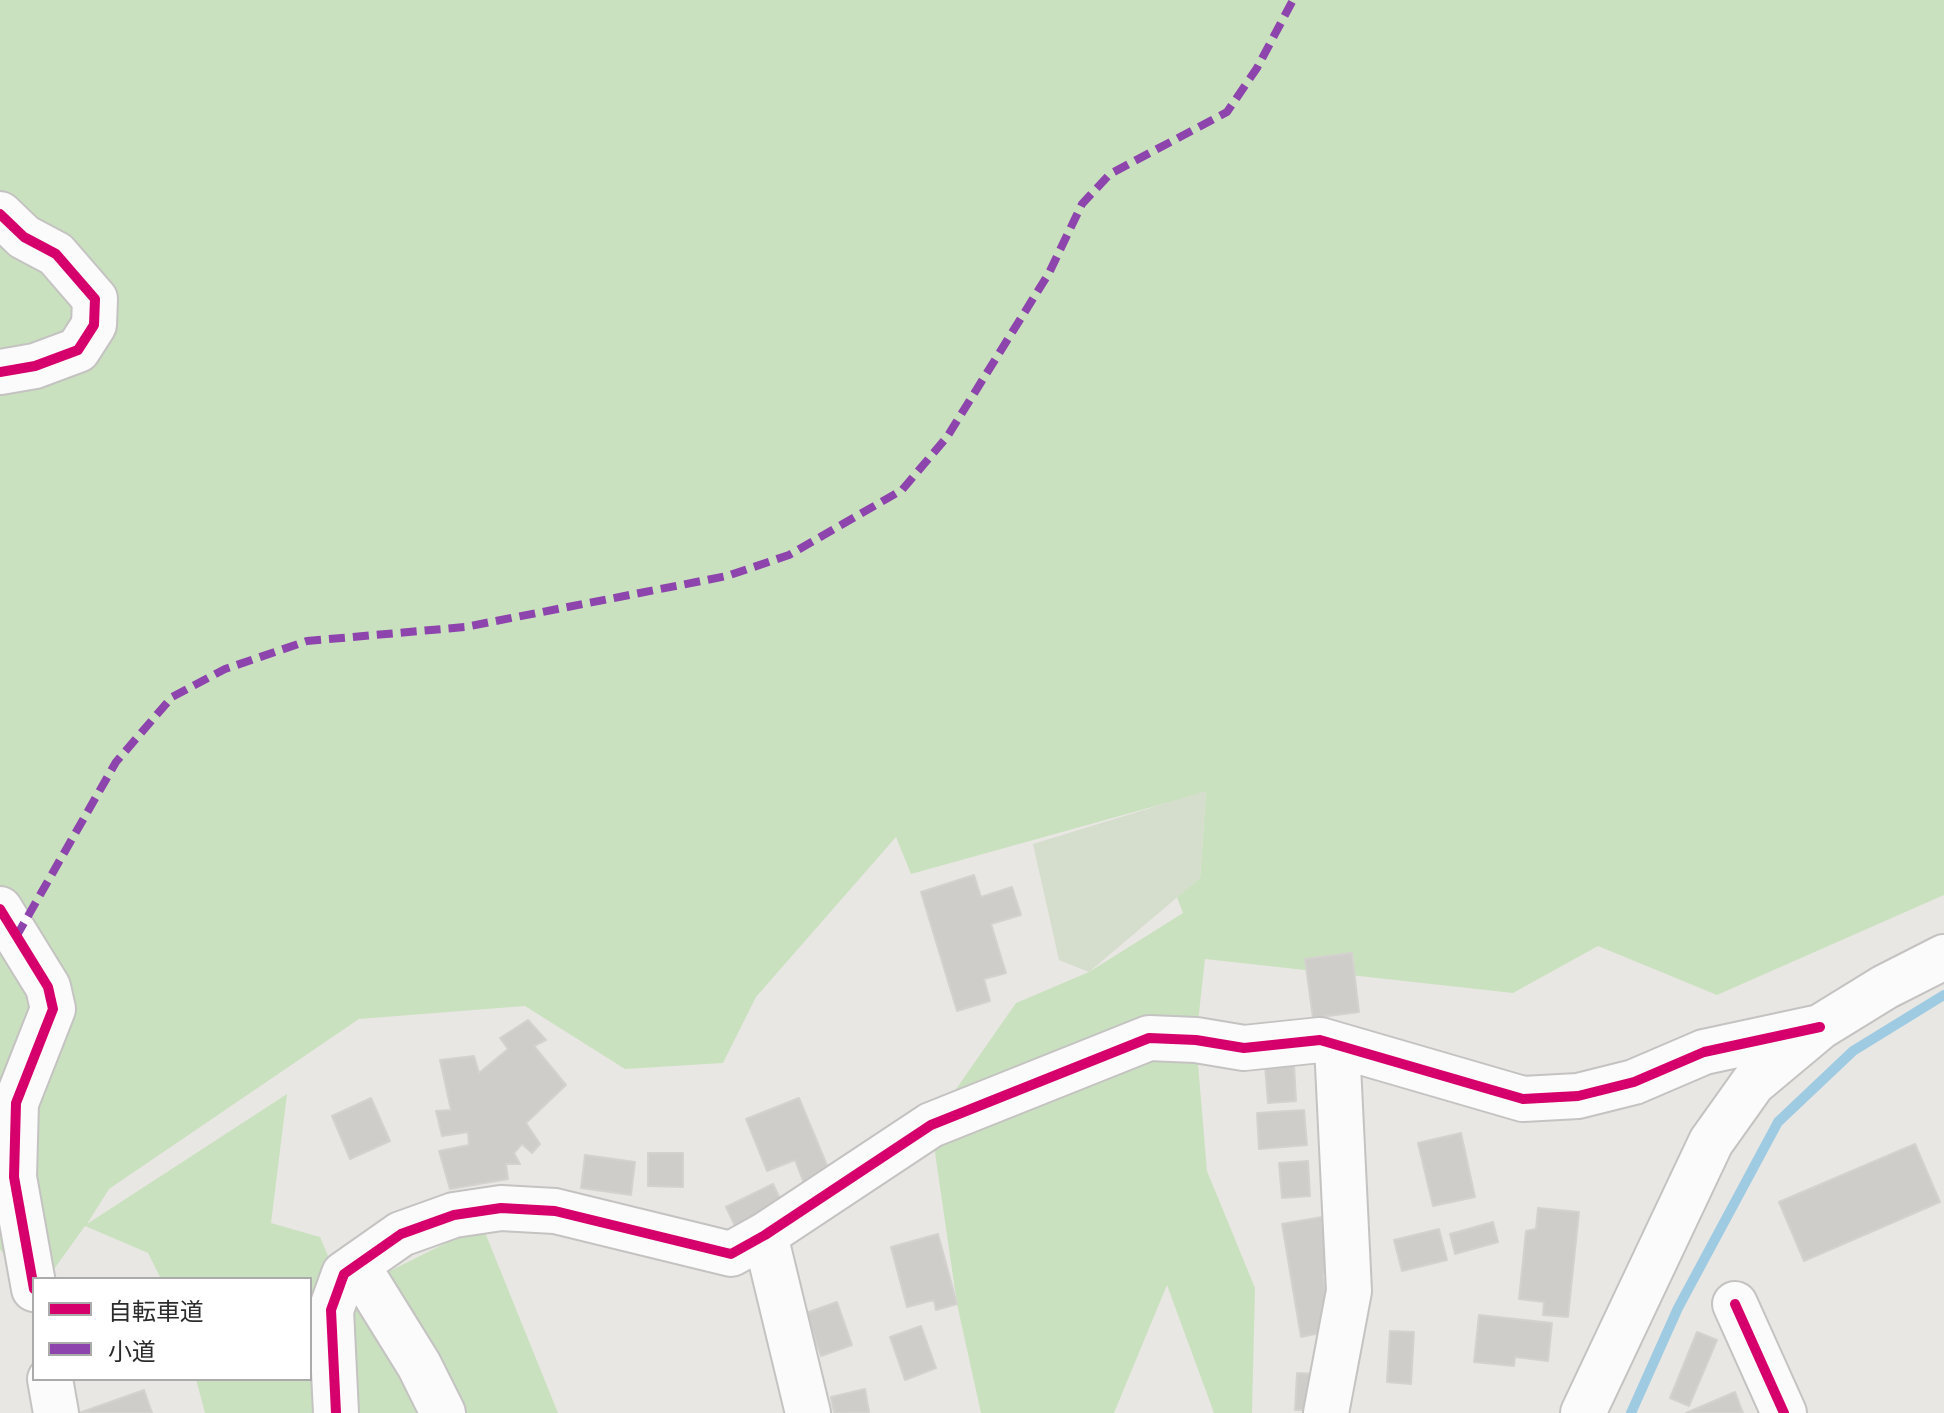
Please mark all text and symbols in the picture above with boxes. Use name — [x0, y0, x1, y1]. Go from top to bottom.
legend — [32, 1277, 312, 1381]
text: 自転車道 — [108, 1297, 204, 1326]
text: 小道 — [108, 1337, 156, 1366]

